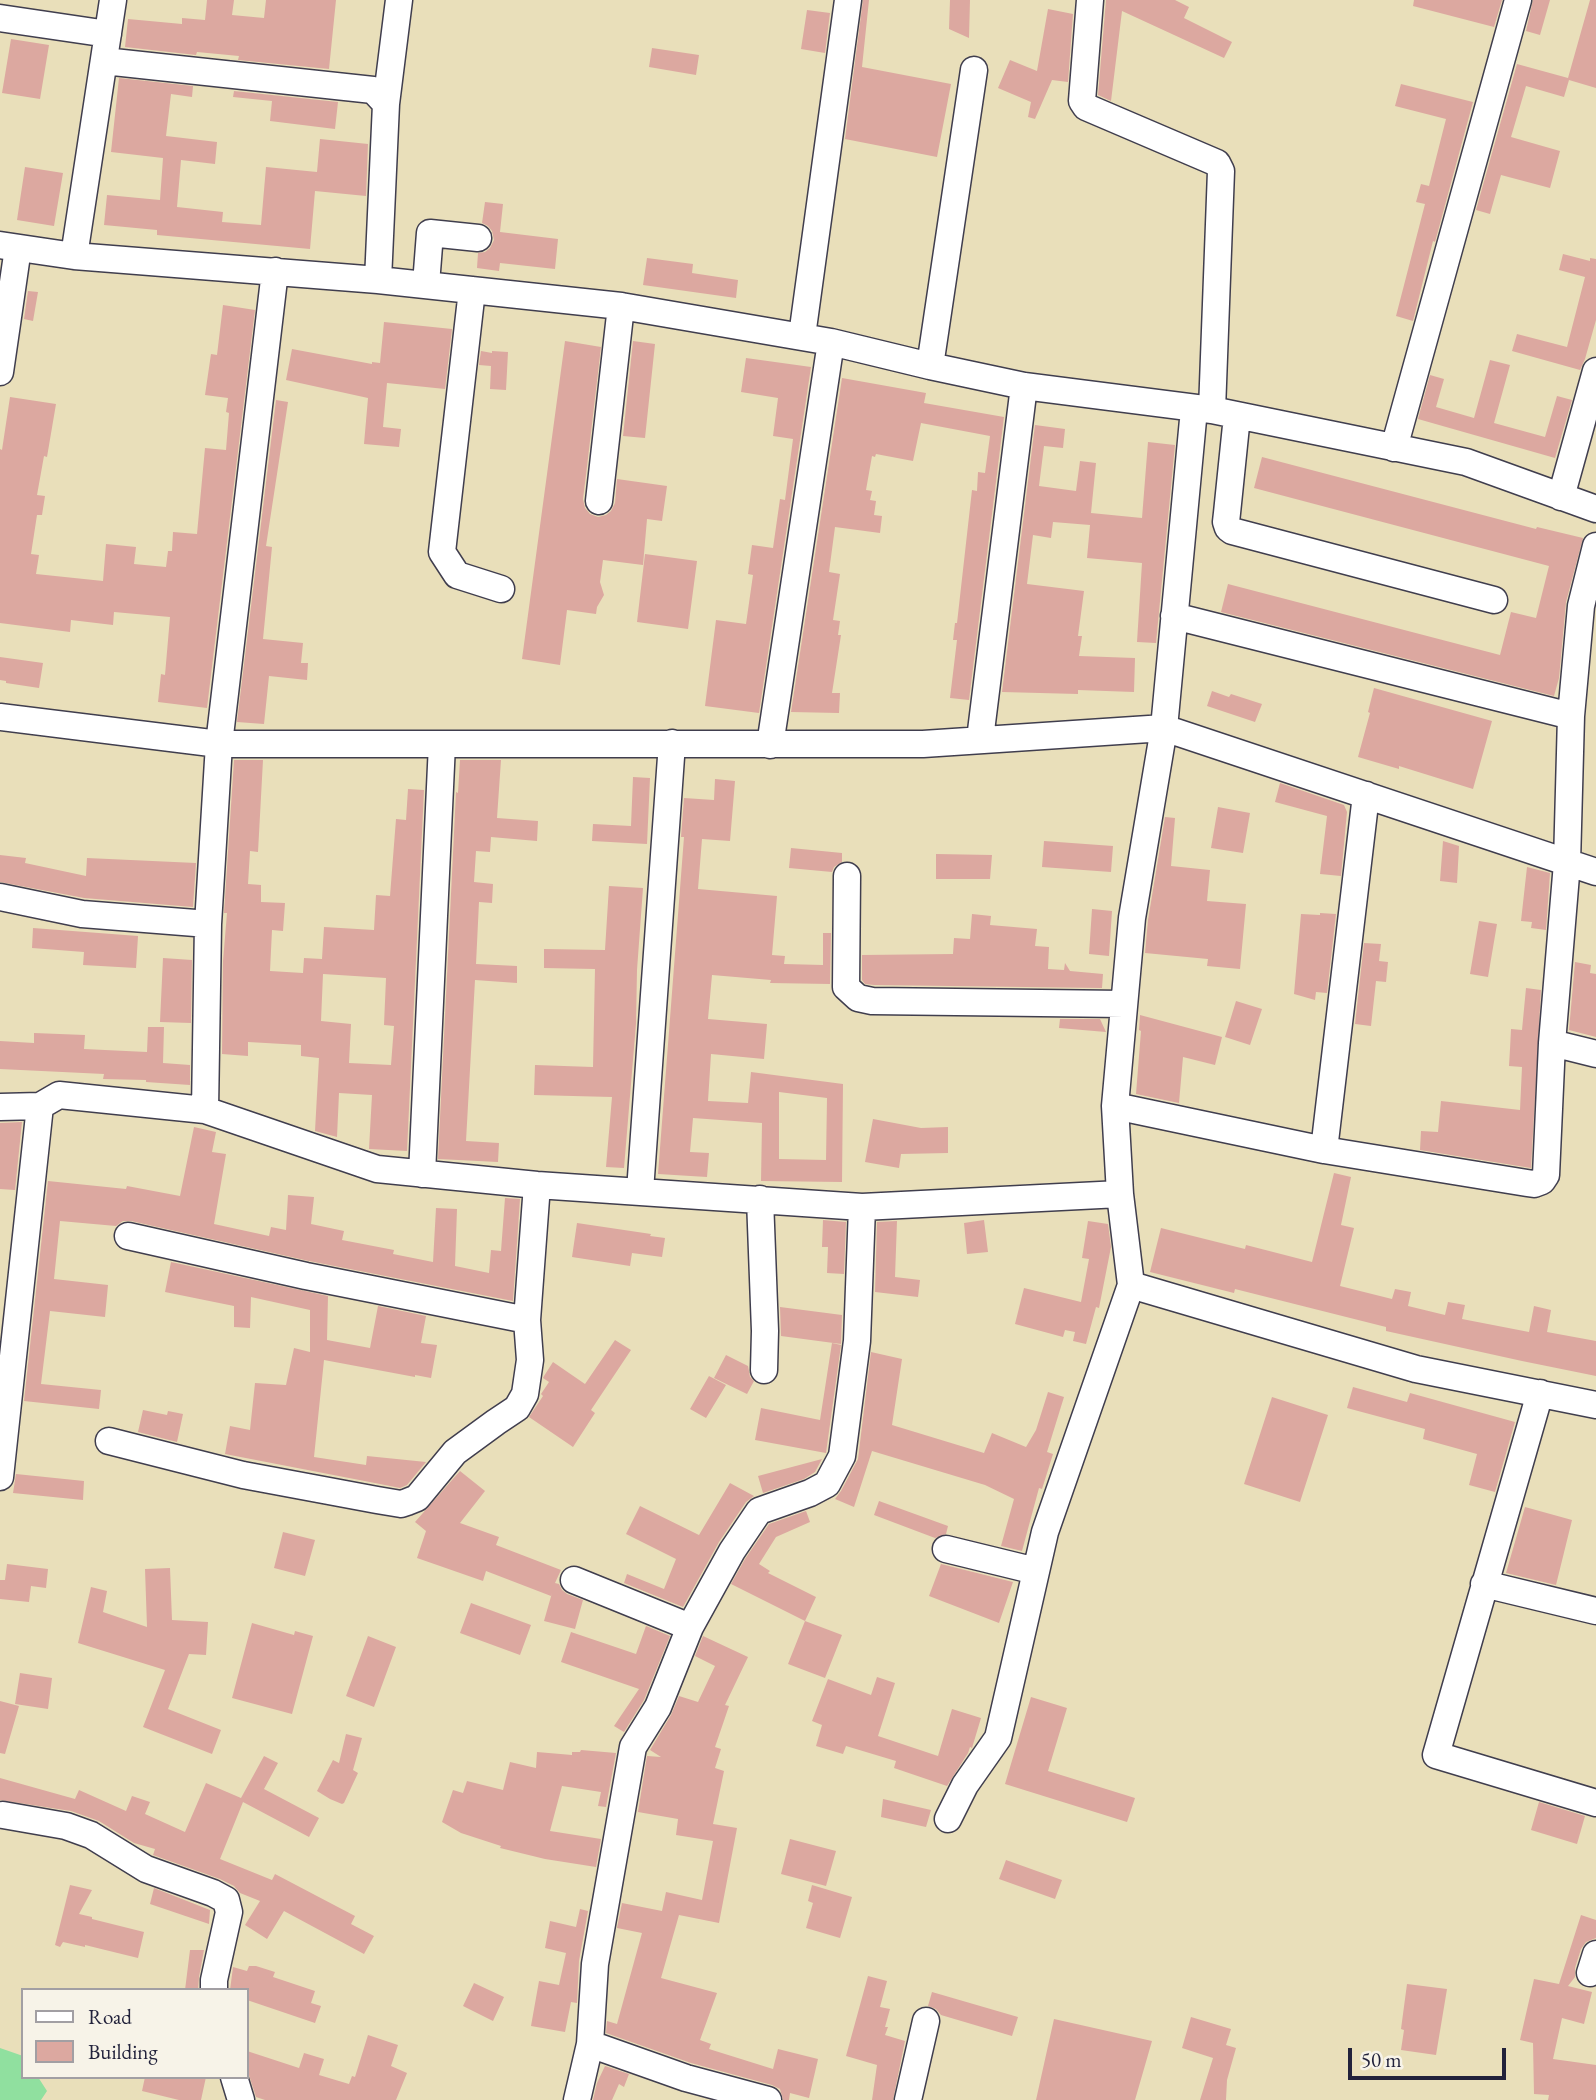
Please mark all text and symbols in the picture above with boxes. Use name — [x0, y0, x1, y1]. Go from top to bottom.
legend — [21, 1988, 248, 2079]
text: Road — [88, 2003, 132, 2030]
scale bar — [1351, 2034, 1508, 2078]
text: Building — [88, 2038, 158, 2065]
text: 50 m — [1361, 2046, 1402, 2073]

